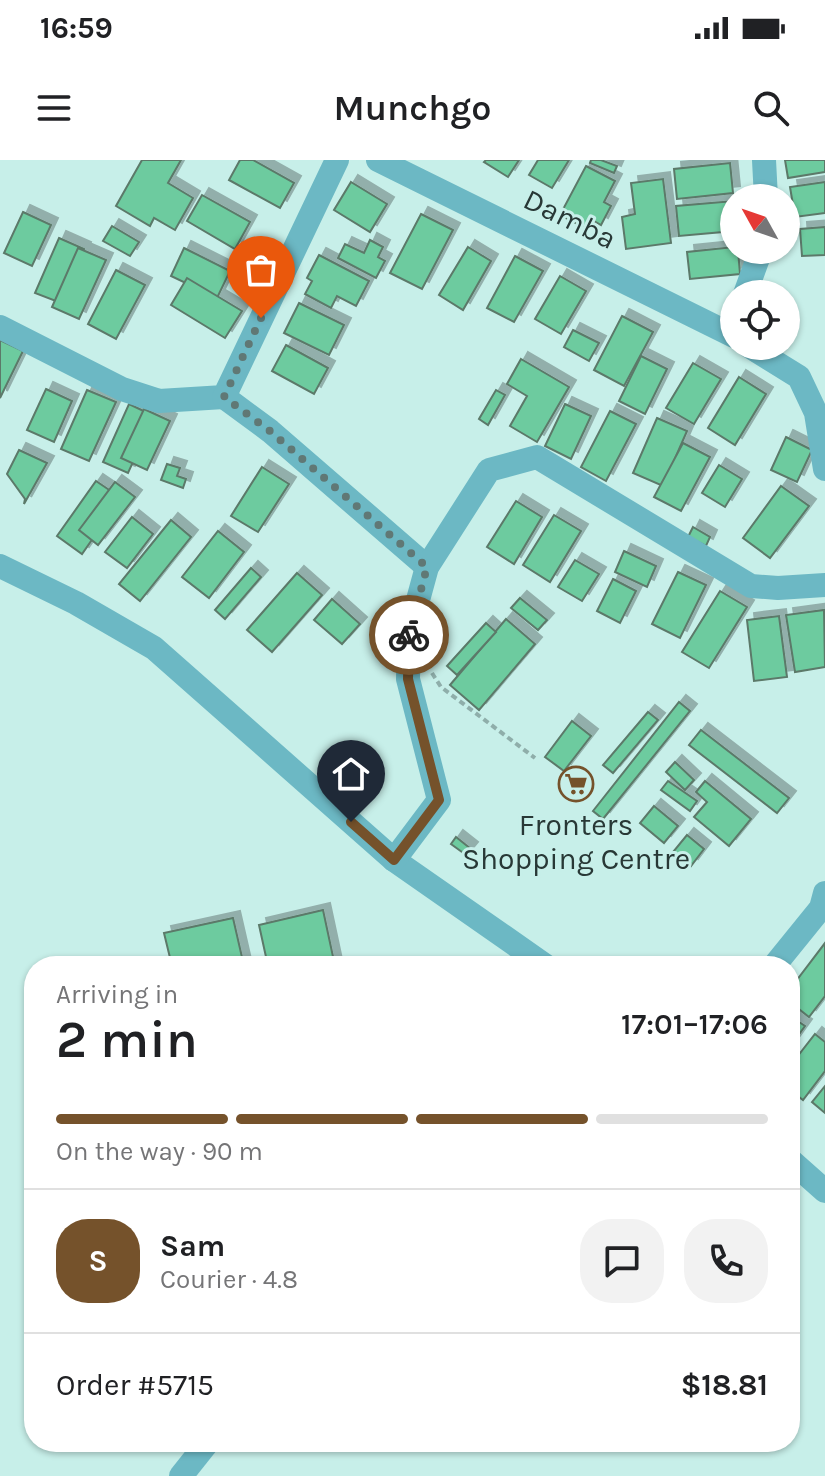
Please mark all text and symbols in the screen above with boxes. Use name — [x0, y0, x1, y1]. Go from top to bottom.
text: 16:59 — [40, 10, 113, 46]
icon: menu — [32, 86, 76, 130]
icon: search — [749, 86, 793, 130]
text: Munchgo — [334, 87, 491, 129]
street label: Damba — [518, 181, 622, 257]
north arrow — [720, 184, 800, 264]
map controls — [720, 184, 800, 360]
pin — [227, 236, 295, 318]
icon: bag — [239, 248, 283, 292]
button: locate — [720, 280, 800, 360]
courier — [369, 595, 449, 675]
icon: bike — [387, 613, 431, 657]
pin — [317, 740, 385, 822]
icon: home — [329, 752, 373, 796]
supermarket icon: Fronters Shopping Centre — [557, 765, 595, 803]
place label: Fronters Shopping Centre — [462, 807, 690, 877]
text: Arriving in — [56, 979, 178, 1010]
text: 17:01–17:06 — [621, 1006, 768, 1042]
text: 2 min — [56, 1009, 198, 1070]
text: On the way · 90 m — [56, 1136, 263, 1167]
button: chat — [580, 1219, 664, 1303]
button: phone — [684, 1219, 768, 1303]
text: Sam — [160, 1228, 225, 1264]
text: S — [88, 1243, 108, 1279]
text: Courier · 4.8 — [160, 1264, 298, 1295]
text: Order #5715 — [56, 1367, 214, 1403]
text: $18.81 — [681, 1367, 768, 1403]

